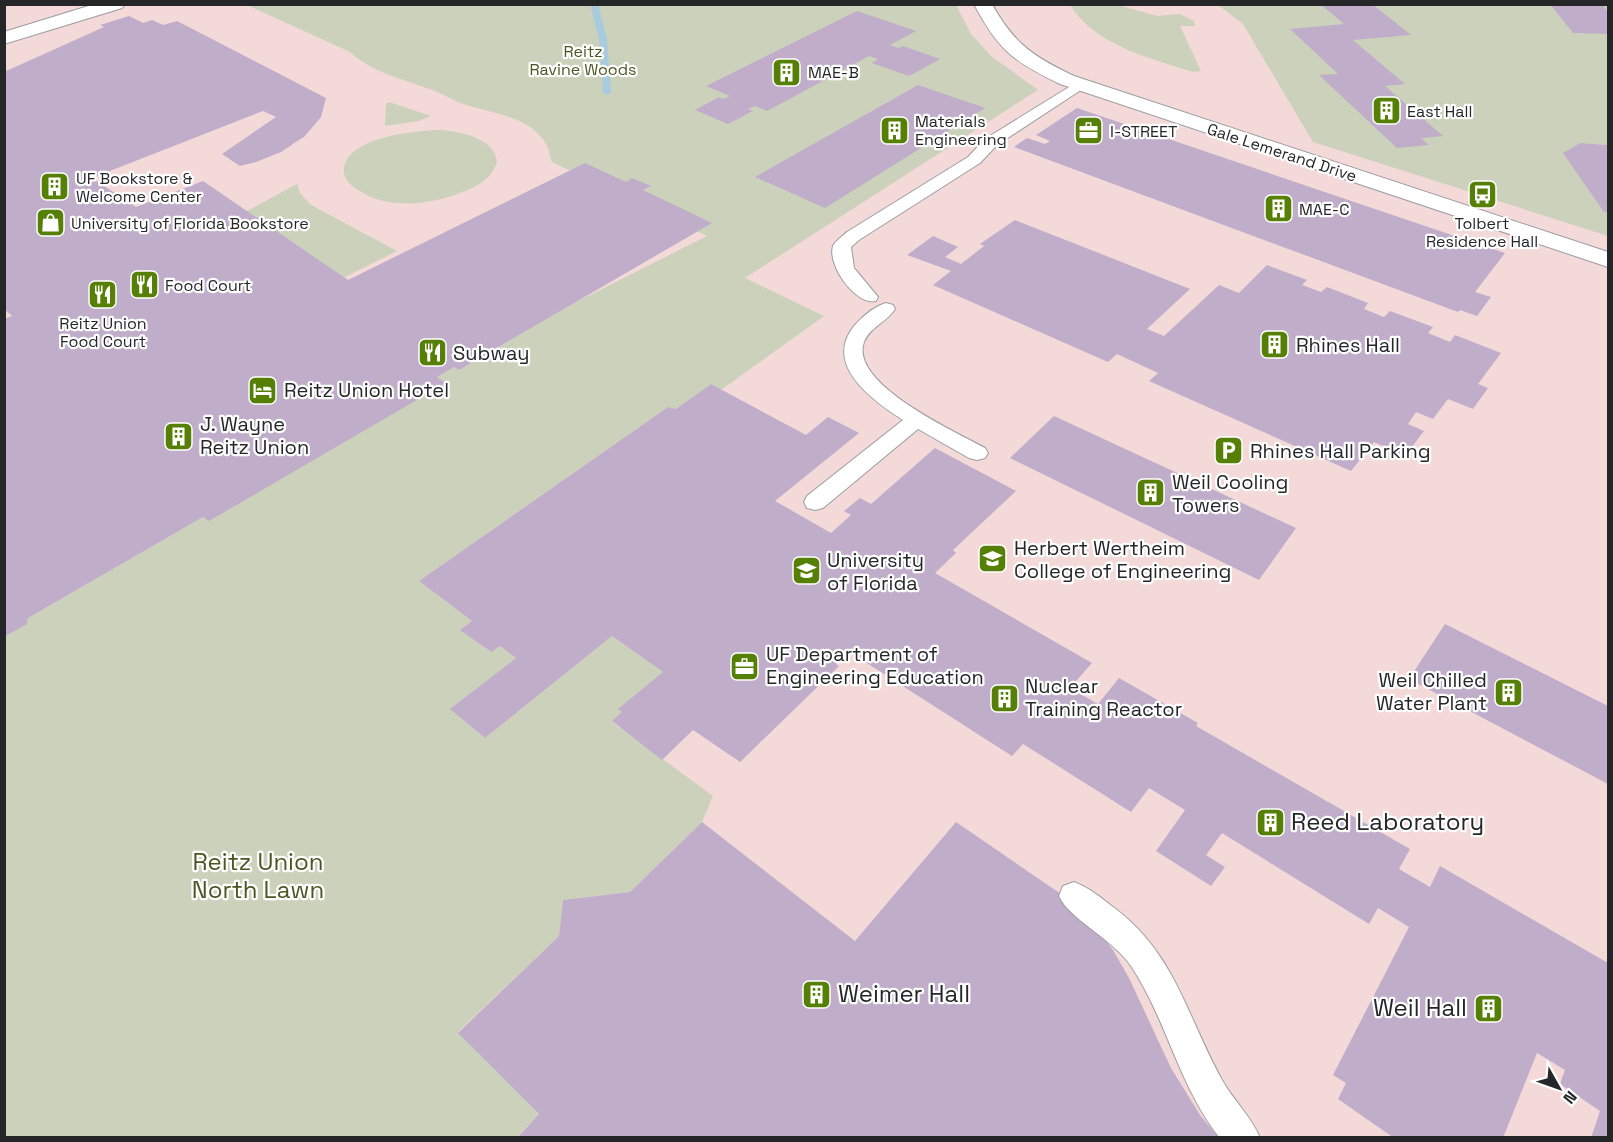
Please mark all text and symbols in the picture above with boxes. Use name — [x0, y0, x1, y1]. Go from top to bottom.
park label: Reitz Ravine Woods — [530, 41, 636, 80]
building icon: MAE-B — [771, 56, 803, 88]
place label: MAE-B — [808, 62, 859, 83]
building icon: East Hall — [1370, 95, 1402, 127]
place label: East Hall — [1407, 101, 1472, 122]
place label: Materials Engineering — [915, 111, 1007, 150]
building icon: Materials Engineering — [878, 114, 910, 146]
office icon: I-STREET — [1073, 115, 1105, 147]
street label: Gale Lemerand Drive — [1204, 118, 1359, 187]
place label: I-STREET — [1110, 121, 1177, 142]
place label: UF Bookstore & Welcome Center — [76, 168, 202, 207]
building icon: UF Bookstore & Welcome Center — [39, 171, 71, 203]
bus stop icon: Tolbert Residence Hall — [1466, 179, 1498, 211]
building icon: MAE-C — [1262, 193, 1294, 225]
place label: MAE-C — [1299, 199, 1349, 220]
shop icon: University of Florida Bookstore — [34, 207, 66, 239]
place label: University of Florida Bookstore — [71, 213, 309, 234]
place label: Tolbert Residence Hall — [1426, 213, 1538, 252]
restaurant icon: Food Court — [128, 269, 160, 301]
place label: Food Court — [165, 275, 251, 296]
restaurant icon: Reitz Union Food Court — [87, 279, 119, 311]
place label: Reitz Union Food Court — [59, 313, 147, 352]
building icon: Rhines Hall — [1259, 329, 1291, 361]
place label: Rhines Hall — [1296, 332, 1400, 358]
restaurant icon: Subway — [416, 337, 448, 369]
place label: Subway — [453, 340, 530, 366]
hotel icon: Reitz Union Hotel — [247, 374, 279, 406]
place label: Reitz Union Hotel — [284, 377, 449, 403]
place label: J. Wayne Reitz Union — [200, 411, 309, 460]
building icon: J. Wayne Reitz Union — [163, 420, 195, 452]
parking icon: Rhines Hall Parking — [1213, 435, 1245, 467]
place label: Rhines Hall Parking — [1250, 438, 1431, 464]
place label: Weil Cooling Towers — [1172, 469, 1288, 518]
building icon: Weil Cooling Towers — [1135, 477, 1167, 509]
place label: Herbert Wertheim College of Engineering — [1014, 535, 1231, 584]
school or university icon: Herbert Wertheim College of Engineering — [977, 543, 1009, 575]
place label: University of Florida — [827, 547, 924, 596]
school or university icon: University of Florida — [790, 555, 822, 587]
place label: UF Department of Engineering Education — [766, 641, 984, 690]
office icon: UF Department of Engineering Education — [729, 650, 761, 682]
place label: Weil Chilled Water Plant — [1376, 667, 1487, 716]
place label: Nuclear Training Reactor — [1025, 673, 1182, 722]
building icon: Weil Chilled Water Plant — [1492, 676, 1524, 708]
building icon: Nuclear Training Reactor — [988, 682, 1020, 714]
building icon: Reed Laboratory — [1254, 806, 1286, 838]
place label: Reed Laboratory — [1291, 806, 1484, 837]
park label: Reitz Union North Lawn — [192, 846, 324, 905]
building icon: Weimer Hall — [801, 978, 833, 1010]
place label: Weimer Hall — [838, 978, 970, 1009]
place label: Weil Hall — [1373, 992, 1467, 1023]
building icon: Weil Hall — [1472, 992, 1504, 1024]
north arrow — [1529, 1058, 1589, 1118]
text: N — [1559, 1086, 1582, 1108]

